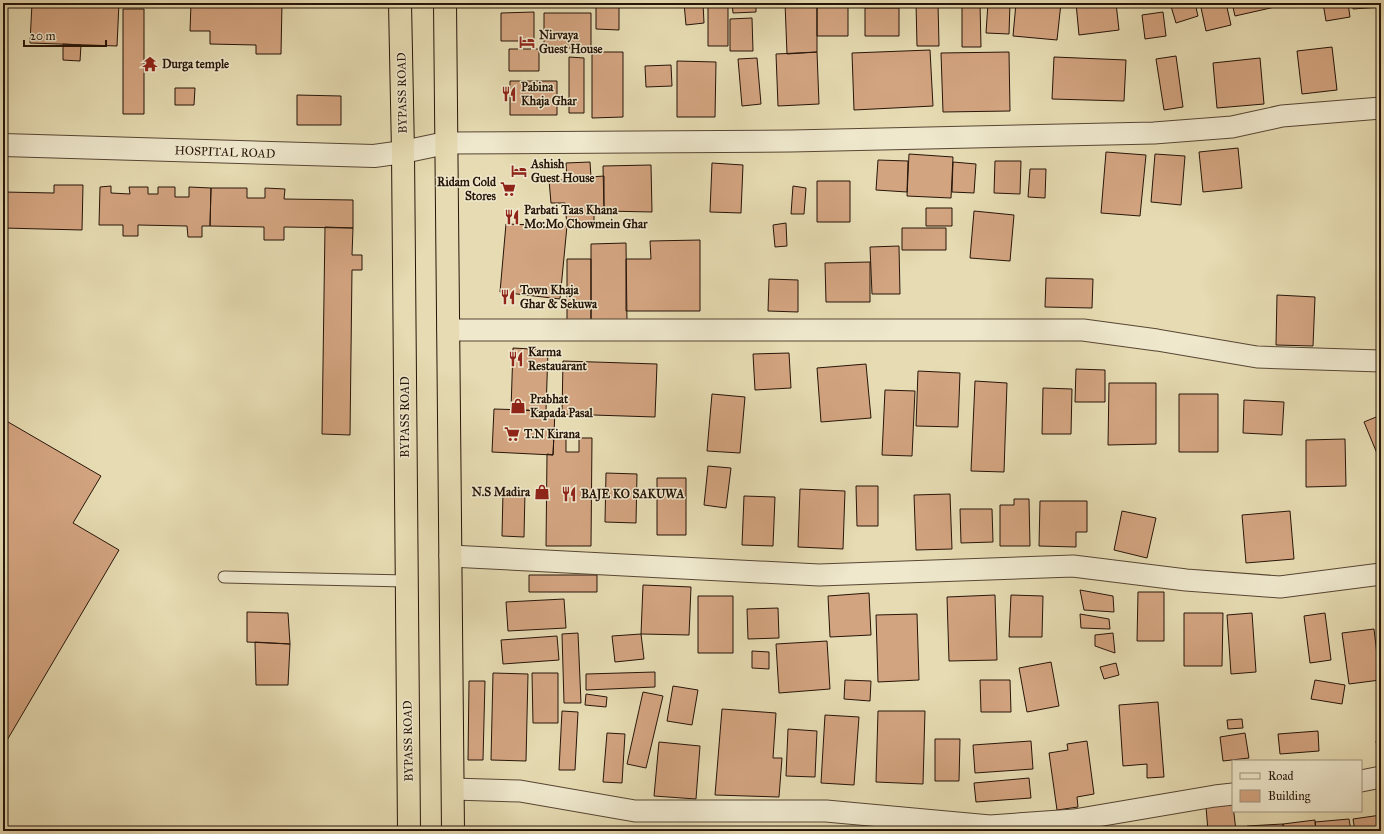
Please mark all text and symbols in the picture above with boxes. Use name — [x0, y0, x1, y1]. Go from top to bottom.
scale bar — [24, 22, 106, 48]
place label: Nirvaya Guest House — [539, 28, 603, 56]
text: 20 m — [30, 29, 56, 43]
hotel icon: Nirvaya Guest House — [518, 33, 536, 51]
street label: BYPASS ROAD — [394, 52, 410, 134]
temple icon: Durga temple — [141, 55, 159, 73]
place label: Durga temple — [162, 57, 229, 72]
place label: Pabina Khaja Ghar — [521, 80, 577, 109]
restaurant icon: Pabina Khaja Ghar — [500, 85, 518, 103]
street label: HOSPITAL ROAD — [174, 143, 276, 161]
place label: Ashish Guest House — [530, 157, 595, 185]
hotel icon: Ashish Guest House — [510, 162, 528, 180]
place label: Ridam Cold Stores — [437, 175, 497, 203]
supermarket icon: Ridam Cold Stores — [499, 180, 517, 198]
place label: Parbati Taas Khana Mo:Mo Chowmein Ghar — [524, 203, 648, 231]
restaurant icon: Parbati Taas Khana Mo:Mo Chowmein Ghar — [503, 208, 521, 226]
place label: Town Khaja Ghar & Sekuwa — [519, 283, 598, 311]
restaurant icon: Town Khaja Ghar & Sekuwa — [499, 288, 517, 306]
place label: Karma Restauarant — [528, 345, 588, 373]
restaurant icon: Karma Restauarant — [507, 350, 525, 368]
street label: BYPASS ROAD — [398, 376, 412, 458]
place label: Prabhat Kapada Pasal — [530, 392, 593, 421]
shop icon: Prabhat Kapada Pasal — [509, 397, 527, 415]
supermarket icon: T.N Kirana — [503, 425, 521, 443]
place label: T.N Kirana — [523, 427, 581, 441]
shop icon: N.S Madira — [533, 483, 551, 501]
place label: N.S Madira — [472, 485, 531, 499]
restaurant icon: BAJE KO SAKUWA — [560, 485, 578, 503]
place label: BAJE KO SAKUWA — [581, 487, 685, 502]
street label: BYPASS ROAD — [400, 700, 416, 782]
legend — [1232, 760, 1362, 812]
text: Road — [1268, 769, 1294, 783]
text: Building — [1268, 789, 1311, 804]

